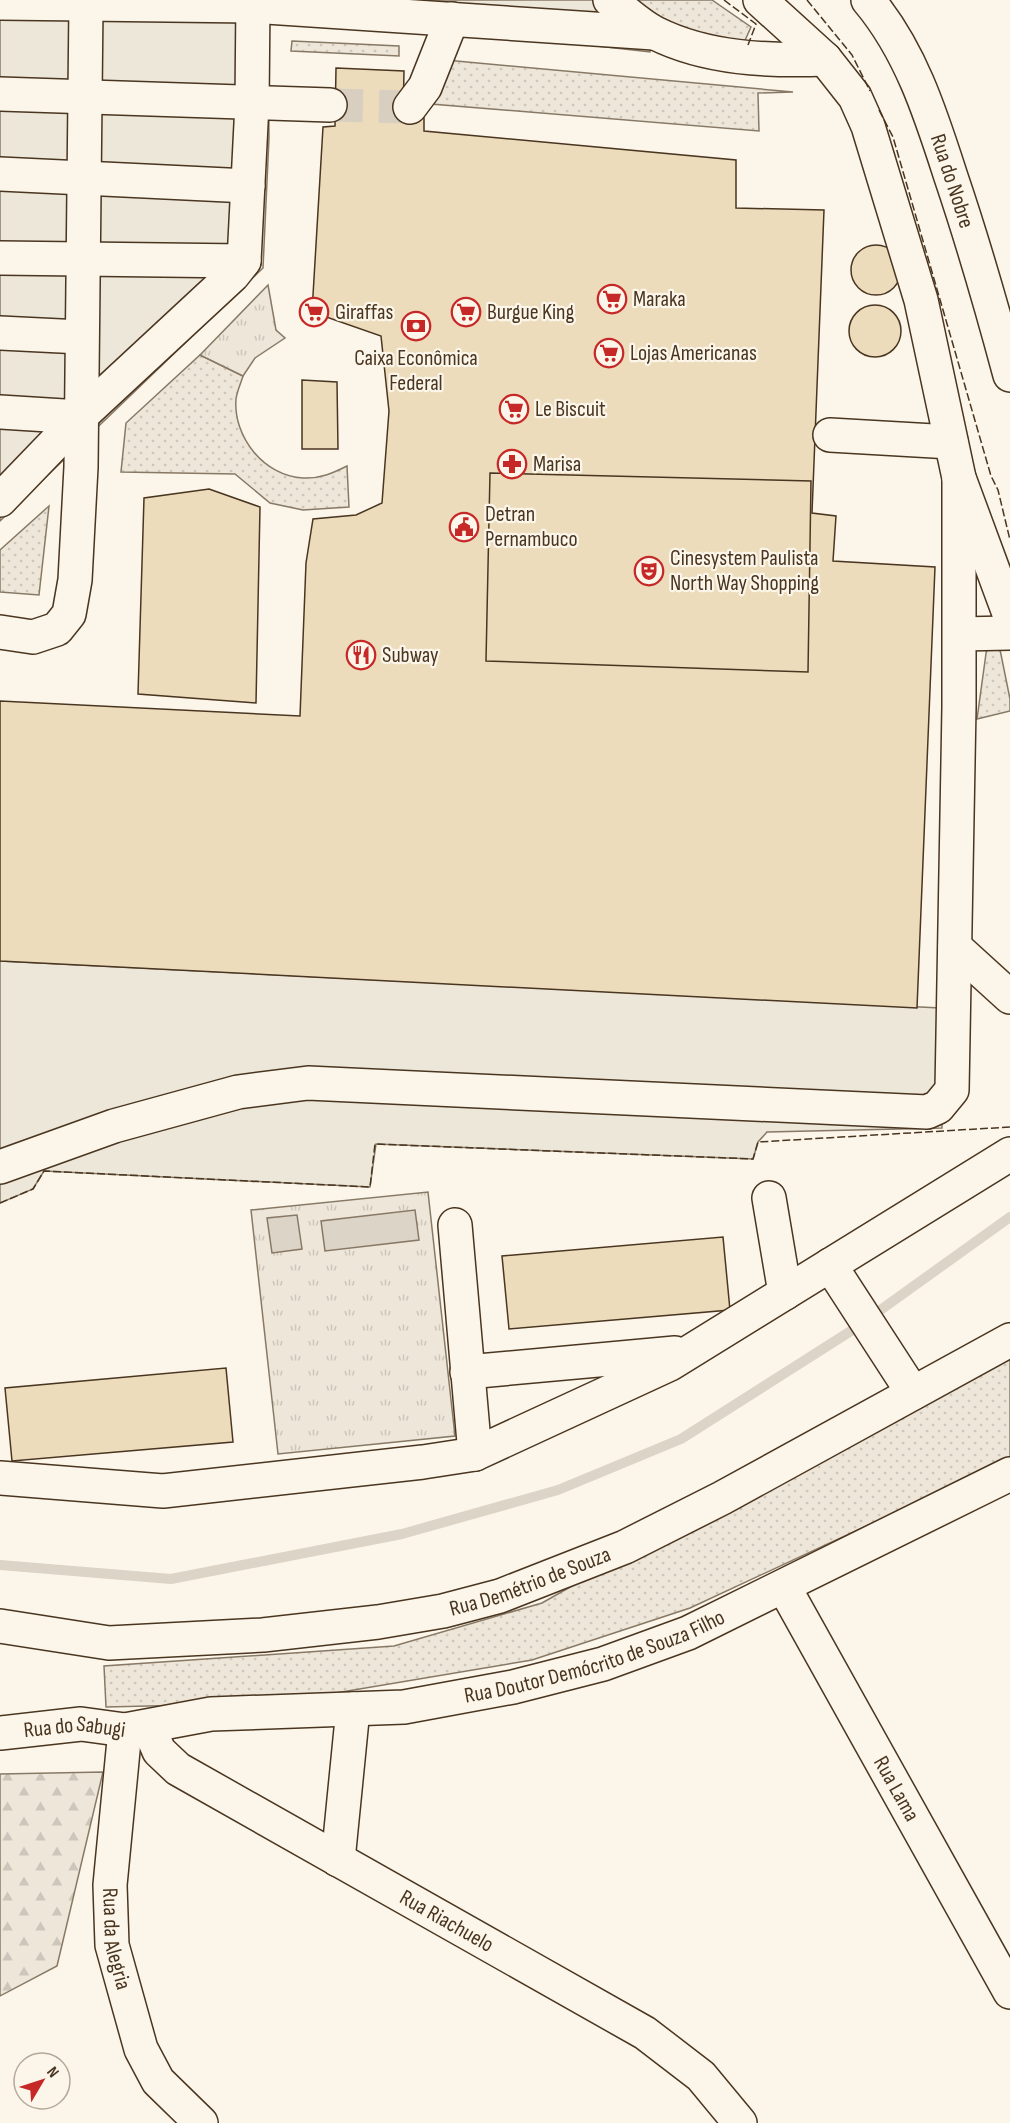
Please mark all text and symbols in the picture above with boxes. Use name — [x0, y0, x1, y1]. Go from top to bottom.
street label: Rua do Nobre — [924, 130, 980, 231]
supermarket icon: Maraka — [596, 283, 628, 315]
place label: Maraka — [633, 286, 686, 313]
supermarket icon: Giraffas — [298, 296, 330, 328]
supermarket icon: Burgue King — [450, 296, 482, 328]
place label: Giraffas — [335, 299, 393, 326]
place label: Burgue King — [487, 299, 575, 326]
bank icon: Caixa Econômica Federal — [400, 310, 432, 342]
supermarket icon: Lojas Americanas — [593, 337, 625, 369]
place label: Lojas Americanas — [630, 340, 757, 367]
place label: Caixa Econômica Federal — [354, 345, 478, 397]
supermarket icon: Le Biscuit — [498, 393, 530, 425]
place label: Le Biscuit — [535, 396, 606, 423]
pharmacy icon: Marisa — [496, 448, 528, 480]
place label: Marisa — [533, 451, 581, 478]
place label: Detran Pernambuco — [485, 501, 578, 553]
public building icon: Detran Pernambuco — [448, 511, 480, 543]
place label: Cinesystem Paulista North Way Shopping — [670, 545, 819, 597]
theatre icon: Cinesystem Paulista North Way Shopping — [633, 555, 665, 587]
restaurant icon: Subway — [345, 639, 377, 671]
place label: Subway — [382, 642, 439, 669]
street label: Rua Demétrio de Souza — [446, 1541, 614, 1622]
street label: Rua Doutor Demócrito de Souza Filho — [462, 1604, 729, 1709]
street label: Rua do Sabugi — [22, 1710, 127, 1744]
street label: Rua Lama — [868, 1751, 926, 1826]
street label: Rua Riachuelo — [395, 1884, 499, 1958]
street label: Rua da Alegria — [97, 1887, 137, 1993]
north arrow — [12, 2051, 72, 2111]
text: N — [42, 2063, 63, 2082]

